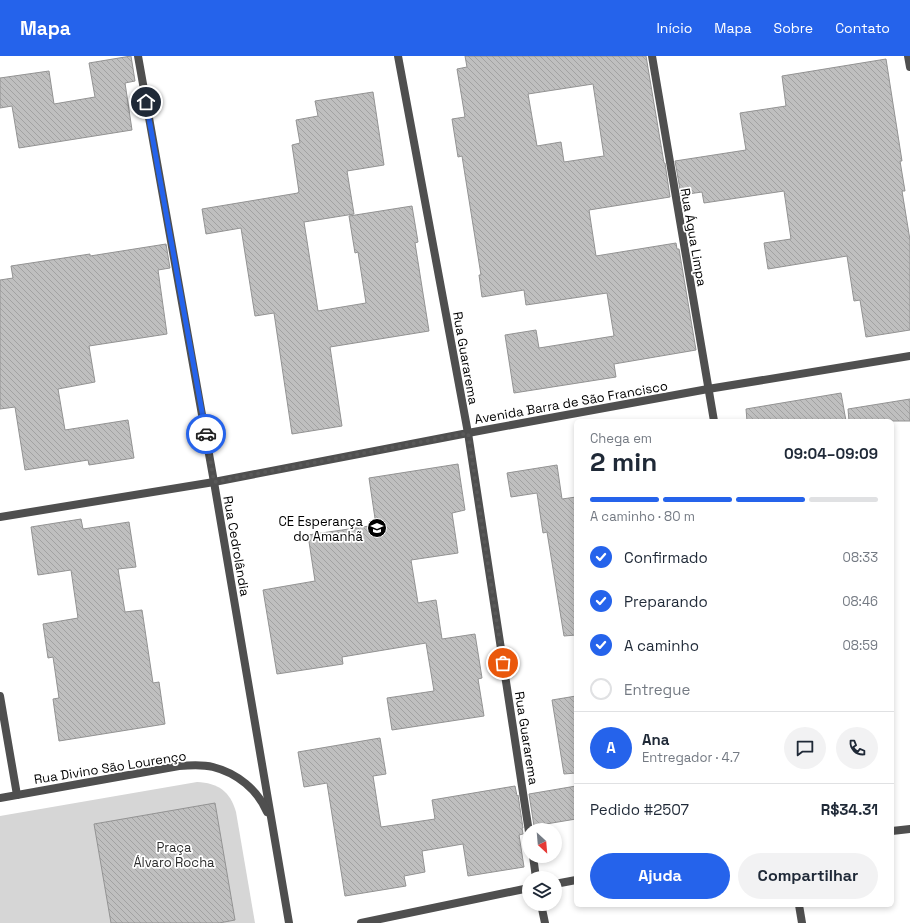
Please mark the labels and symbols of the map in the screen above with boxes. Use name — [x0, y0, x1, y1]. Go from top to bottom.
pin — [129, 85, 163, 119]
street label: Rua Água Limpa — [677, 187, 711, 288]
street label: Rua Guararema — [449, 310, 482, 406]
street label: Avenida Barra de São Francisco — [473, 377, 669, 428]
courier — [186, 414, 226, 454]
street label: Rua Cedrolândia — [219, 495, 254, 598]
place label: CE Esperança do Amanhã — [278, 513, 364, 545]
school or university icon: CE Esperança do Amanhã — [366, 517, 388, 539]
pin — [486, 646, 520, 680]
street label: Rua Guararema — [511, 690, 542, 786]
street label: Rua Divino São Lourenço — [33, 747, 188, 788]
north arrow — [522, 823, 562, 863]
park label: Praça Álvaro Rocha — [133, 839, 215, 871]

